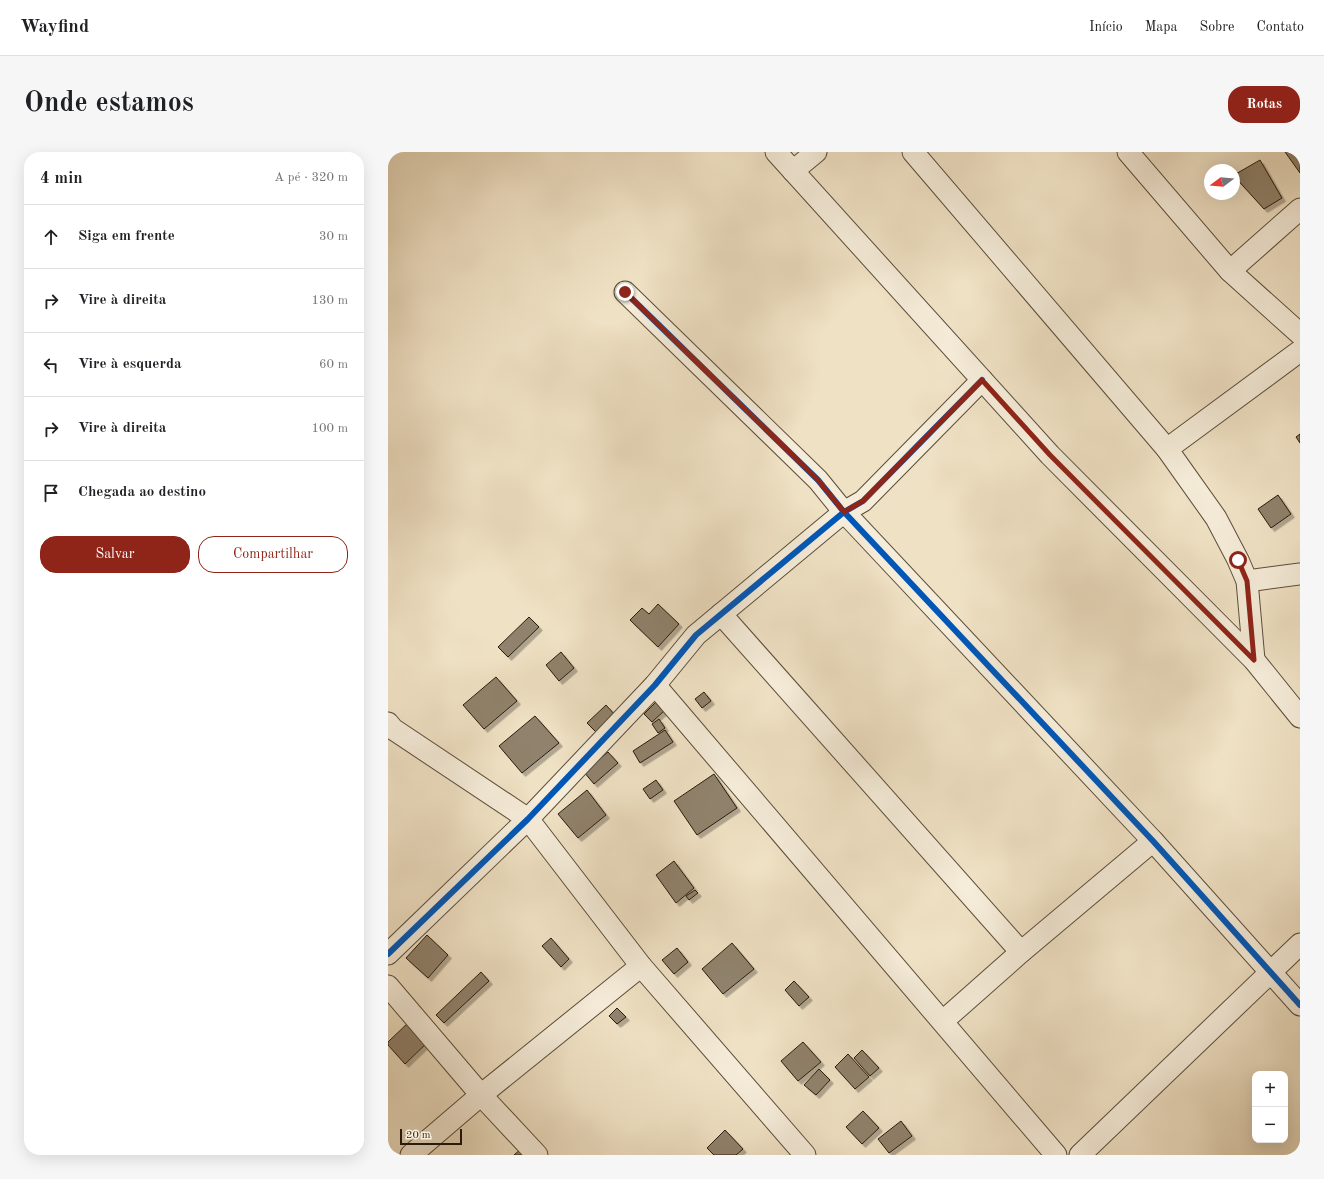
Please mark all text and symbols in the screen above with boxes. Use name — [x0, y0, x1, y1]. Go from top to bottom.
text: Wayfind — [20, 18, 89, 37]
text: Início — [1089, 20, 1123, 34]
text: Mapa — [1145, 20, 1177, 34]
text: Sobre — [1199, 20, 1234, 34]
text: Contato — [1256, 20, 1304, 34]
button: Rotas — [1228, 86, 1300, 123]
text: Onde estamos — [24, 90, 194, 118]
north arrow — [1204, 164, 1240, 200]
text: 4 min — [40, 170, 83, 187]
text: A pé · 320 m — [274, 171, 348, 184]
icon: ahead — [40, 226, 62, 248]
text: Siga em frente — [78, 229, 175, 244]
text: 30 m — [319, 230, 348, 243]
route end — [616, 283, 634, 301]
icon: right — [40, 290, 62, 312]
text: Vire à direita — [78, 293, 166, 308]
text: 130 m — [311, 294, 348, 307]
icon: left — [40, 354, 62, 376]
text: Vire à esquerda — [78, 357, 182, 372]
text: 60 m — [319, 358, 348, 371]
icon: right — [40, 418, 62, 440]
text: Vire à direita — [78, 421, 166, 436]
text: 100 m — [311, 422, 348, 435]
icon: arrive — [40, 482, 62, 504]
text: Chegada ao destino — [78, 485, 206, 500]
button: Salvar — [40, 536, 190, 573]
button: Compartilhar — [198, 536, 348, 573]
route start — [1229, 551, 1247, 569]
map controls — [1252, 1071, 1288, 1143]
button: + — [1252, 1071, 1288, 1107]
button: − — [1252, 1107, 1288, 1143]
scale bar — [400, 1127, 462, 1146]
text: 20 m — [406, 1130, 431, 1141]

